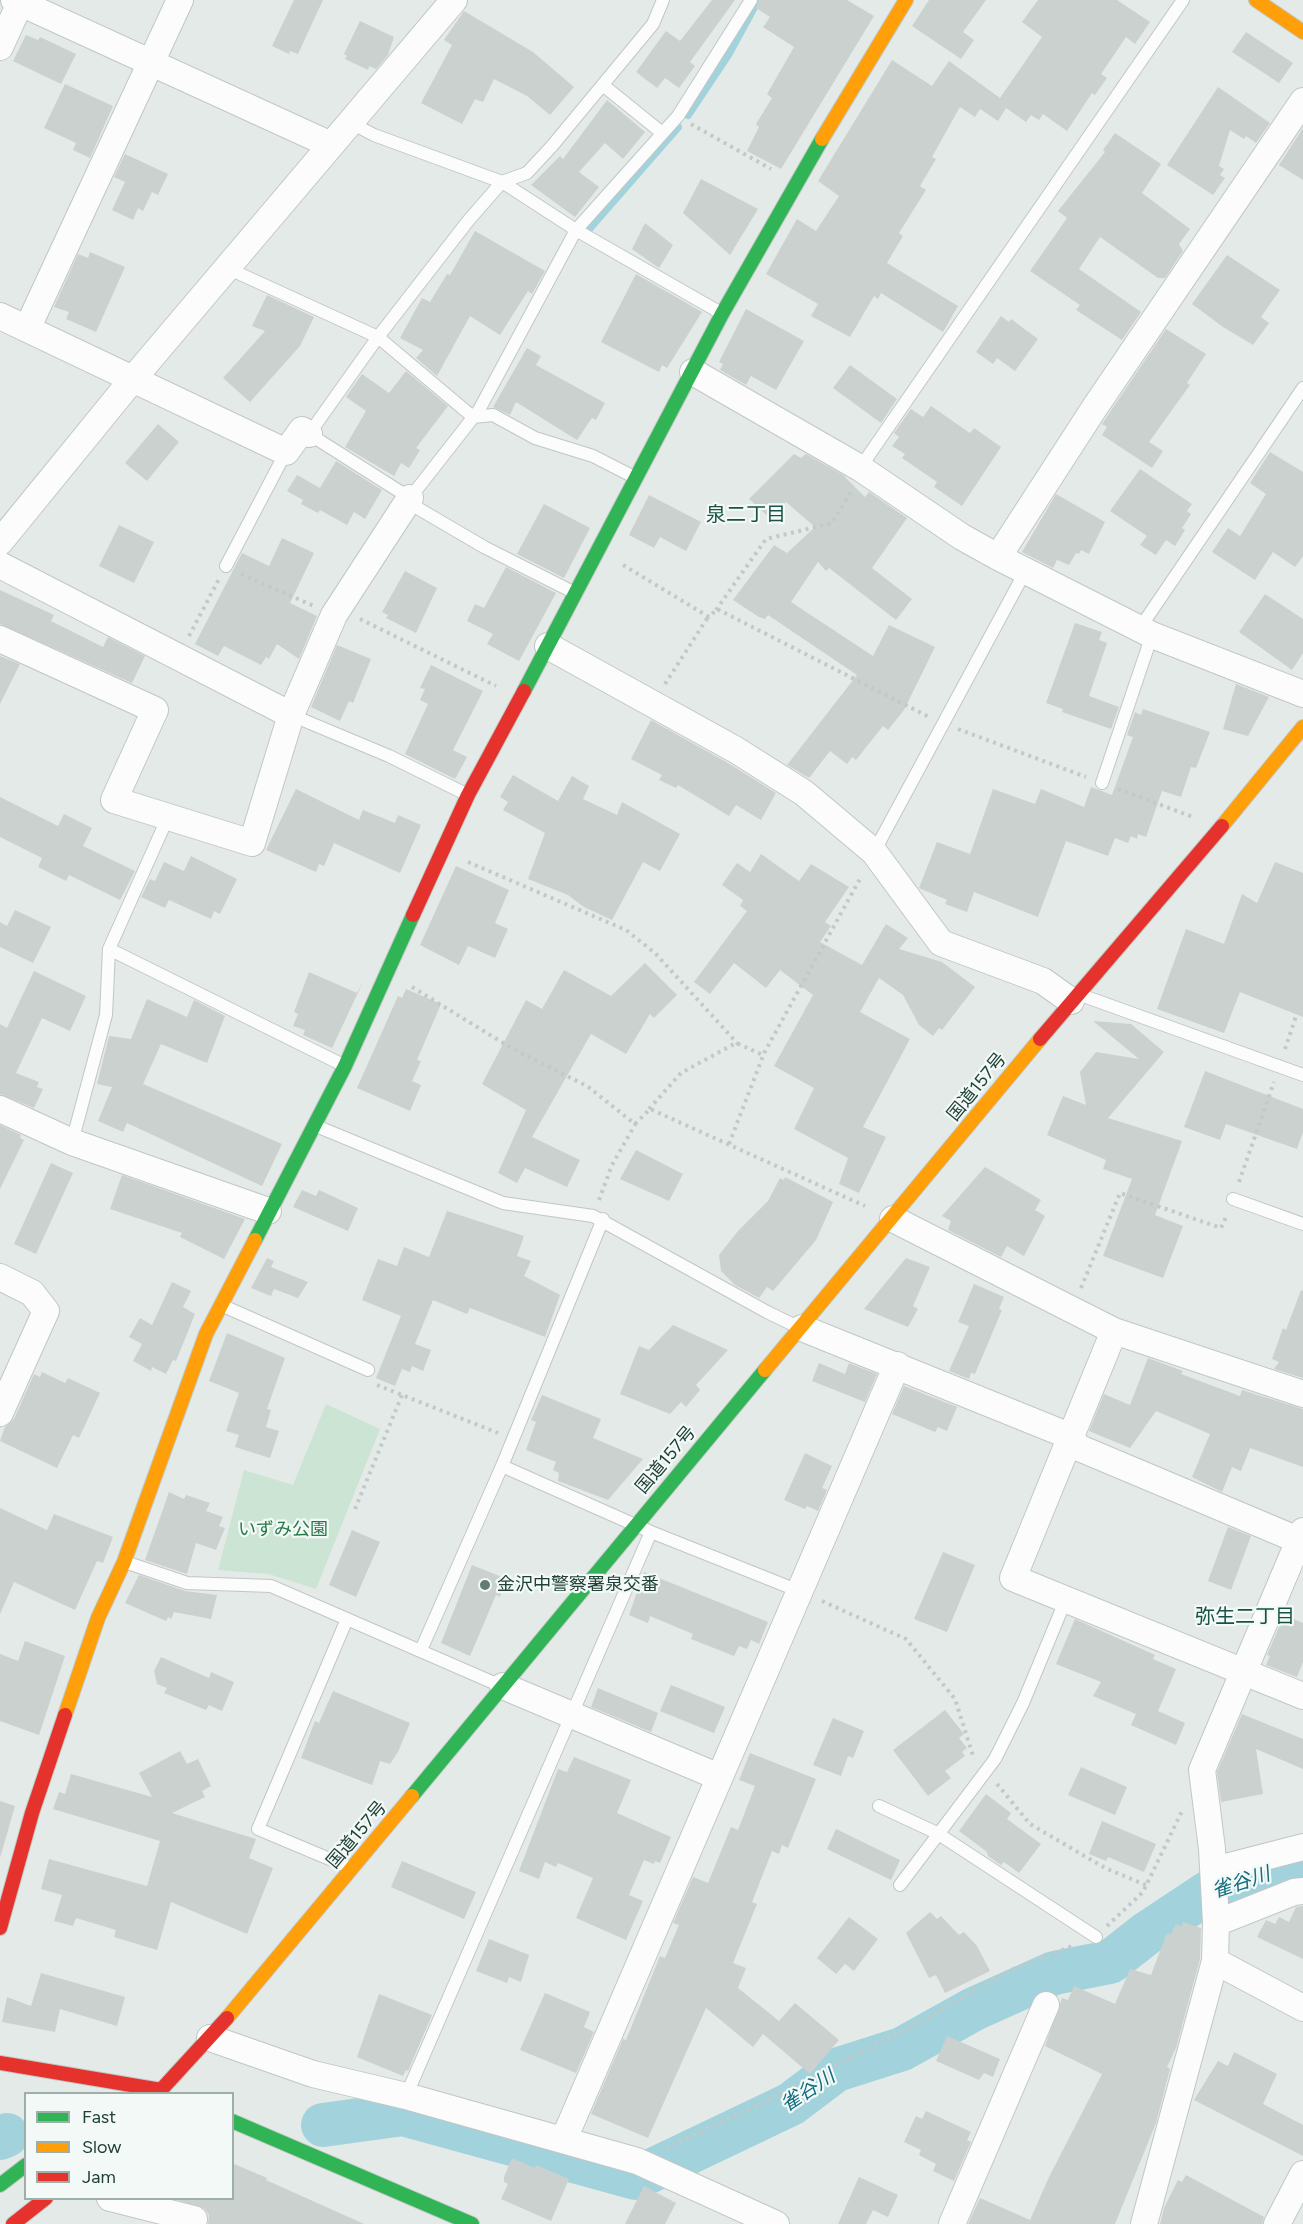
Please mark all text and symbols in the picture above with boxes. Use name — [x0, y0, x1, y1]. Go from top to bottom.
district label: 泉二丁目 — [706, 503, 786, 527]
street label: 国道157号 — [943, 1049, 1011, 1125]
street label: 国道157号 — [632, 1422, 700, 1498]
park label: いずみ公園 — [238, 1519, 328, 1541]
place label: 金沢中警察署泉交番 — [497, 1574, 659, 1596]
marker: 金沢中警察署泉交番 — [478, 1578, 492, 1592]
district label: 弥生二丁目 — [1195, 1605, 1295, 1629]
street label: 国道157号 — [323, 1797, 391, 1873]
water label: 雀谷川 — [1209, 1862, 1273, 1904]
water label: 雀谷川 — [776, 2065, 840, 2117]
legend — [24, 2092, 234, 2200]
text: Fast — [82, 2106, 116, 2128]
text: Slow — [82, 2136, 121, 2158]
text: Jam — [82, 2166, 116, 2188]

